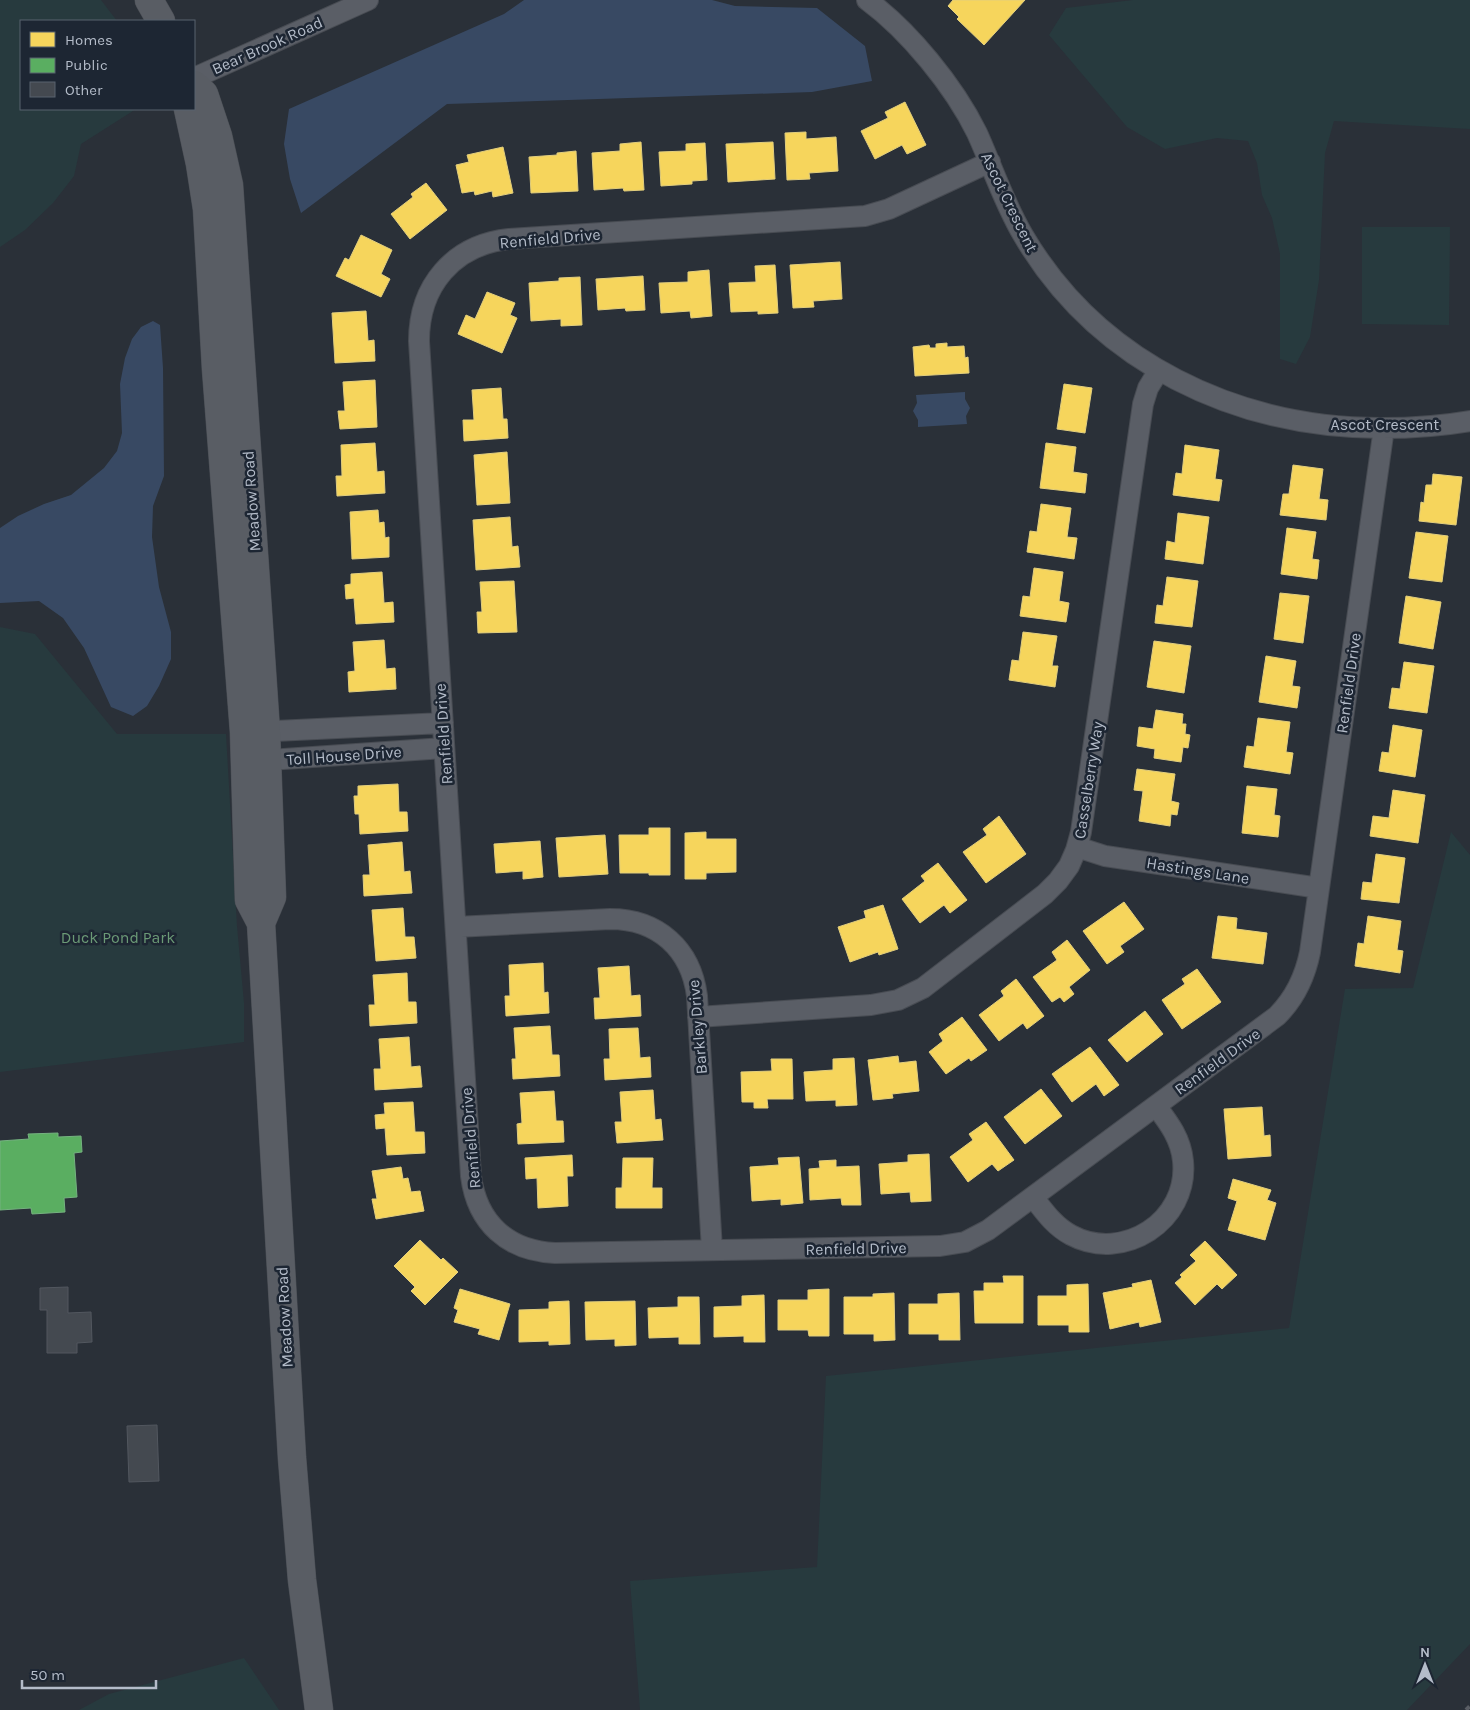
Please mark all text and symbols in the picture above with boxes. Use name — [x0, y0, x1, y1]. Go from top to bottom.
street label: Bear Brook Road — [209, 12, 326, 78]
legend — [20, 20, 195, 110]
text: Homes — [65, 31, 113, 49]
text: Public — [65, 56, 108, 74]
text: Other — [65, 81, 103, 99]
street label: Ascot Crescent — [977, 149, 1042, 255]
street label: Renfield Drive — [499, 225, 601, 252]
street label: Ascot Crescent — [1331, 415, 1439, 434]
street label: Meadow Road — [238, 450, 264, 552]
street label: Renfield Drive — [1332, 632, 1365, 735]
street label: Renfield Drive — [430, 683, 457, 785]
street label: Casselberry Way — [1070, 719, 1107, 840]
street label: Toll House Drive — [286, 742, 402, 769]
street label: Hastings Lane — [1145, 853, 1251, 888]
park label: Duck Pond Park — [61, 928, 175, 947]
street label: Barkley Drive — [684, 979, 711, 1075]
street label: Renfield Drive — [1171, 1024, 1264, 1099]
street label: Renfield Drive — [457, 1087, 484, 1189]
street label: Renfield Drive — [805, 1238, 907, 1259]
street label: Meadow Road — [272, 1266, 297, 1368]
north arrow — [1400, 1640, 1450, 1690]
text: N — [1420, 1644, 1430, 1661]
scale bar — [22, 1658, 156, 1690]
text: 50 m — [30, 1666, 65, 1684]

